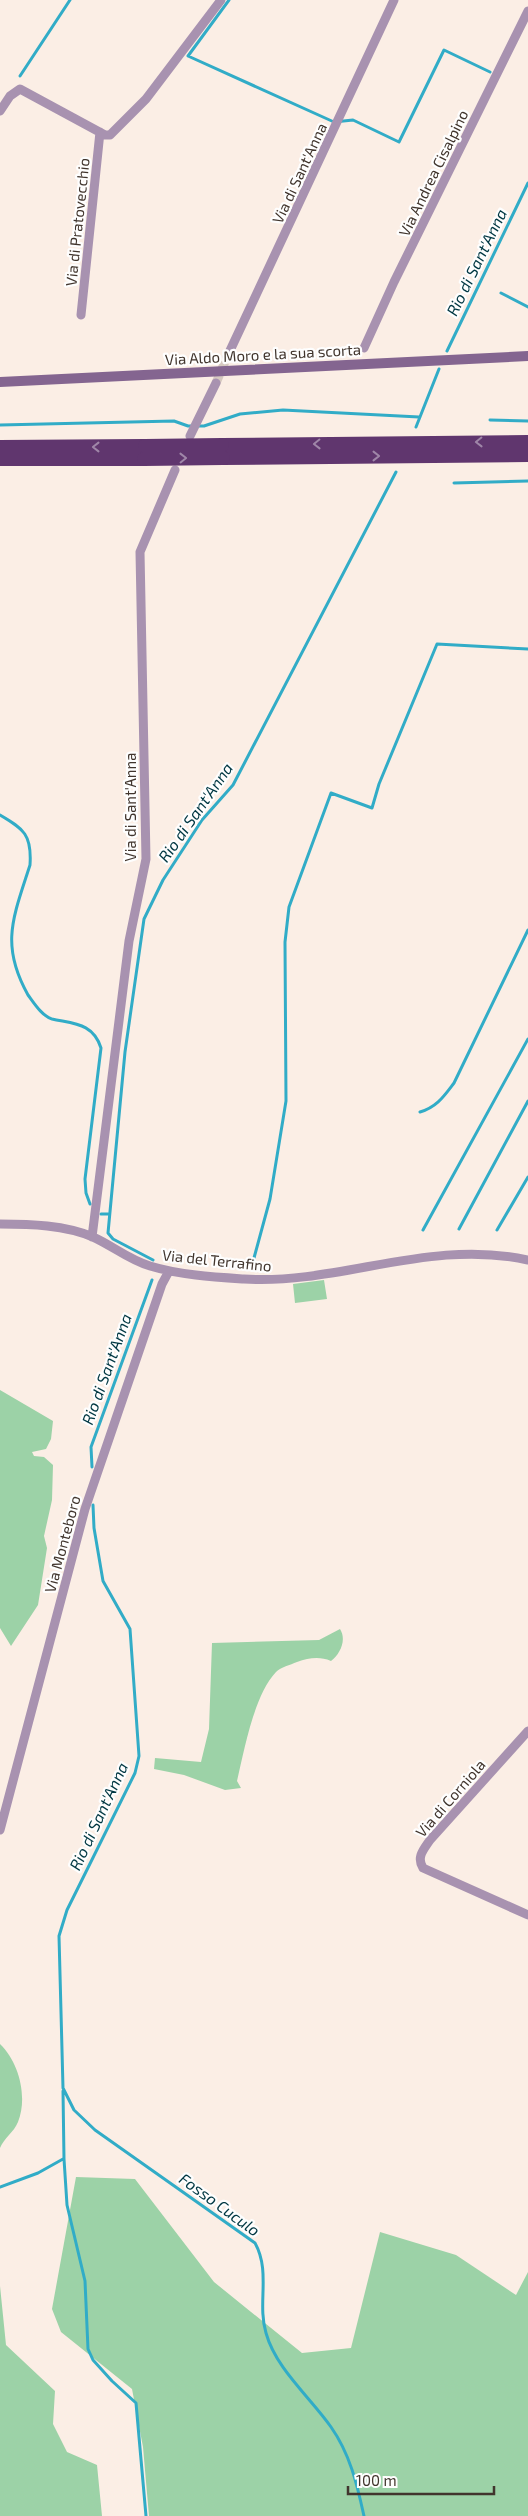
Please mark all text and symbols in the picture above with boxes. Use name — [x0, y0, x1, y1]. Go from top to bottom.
street label: Via Andrea Cisalpino — [395, 107, 471, 239]
street label: Via di Sant'Anna — [268, 120, 330, 226]
street label: Via di Pratovecchio — [61, 157, 93, 287]
water label: Rio di Sant'Anna — [442, 205, 510, 319]
street label: Via Aldo Moro e la sua scorta — [165, 340, 361, 368]
one-way arrow — [475, 437, 483, 447]
one-way arrow — [313, 439, 320, 449]
one-way arrow — [92, 442, 100, 452]
one-way arrow — [373, 451, 381, 461]
one-way arrow — [180, 453, 187, 463]
street label: Via di Sant'Anna — [121, 753, 139, 861]
water label: Rio di Sant'Anna — [154, 759, 236, 865]
street label: Via del Terrafino — [161, 1245, 273, 1275]
water label: Rio di Sant'Anna — [77, 1311, 135, 1427]
street label: Via Monteboro — [40, 1493, 84, 1595]
street label: Via di Corniola — [411, 1756, 489, 1840]
water label: Rio di Sant'Anna — [65, 1759, 131, 1873]
water label: Fosso Cuculo — [176, 2168, 264, 2240]
scale bar — [348, 2464, 494, 2496]
text: 100 m — [356, 2471, 397, 2489]

